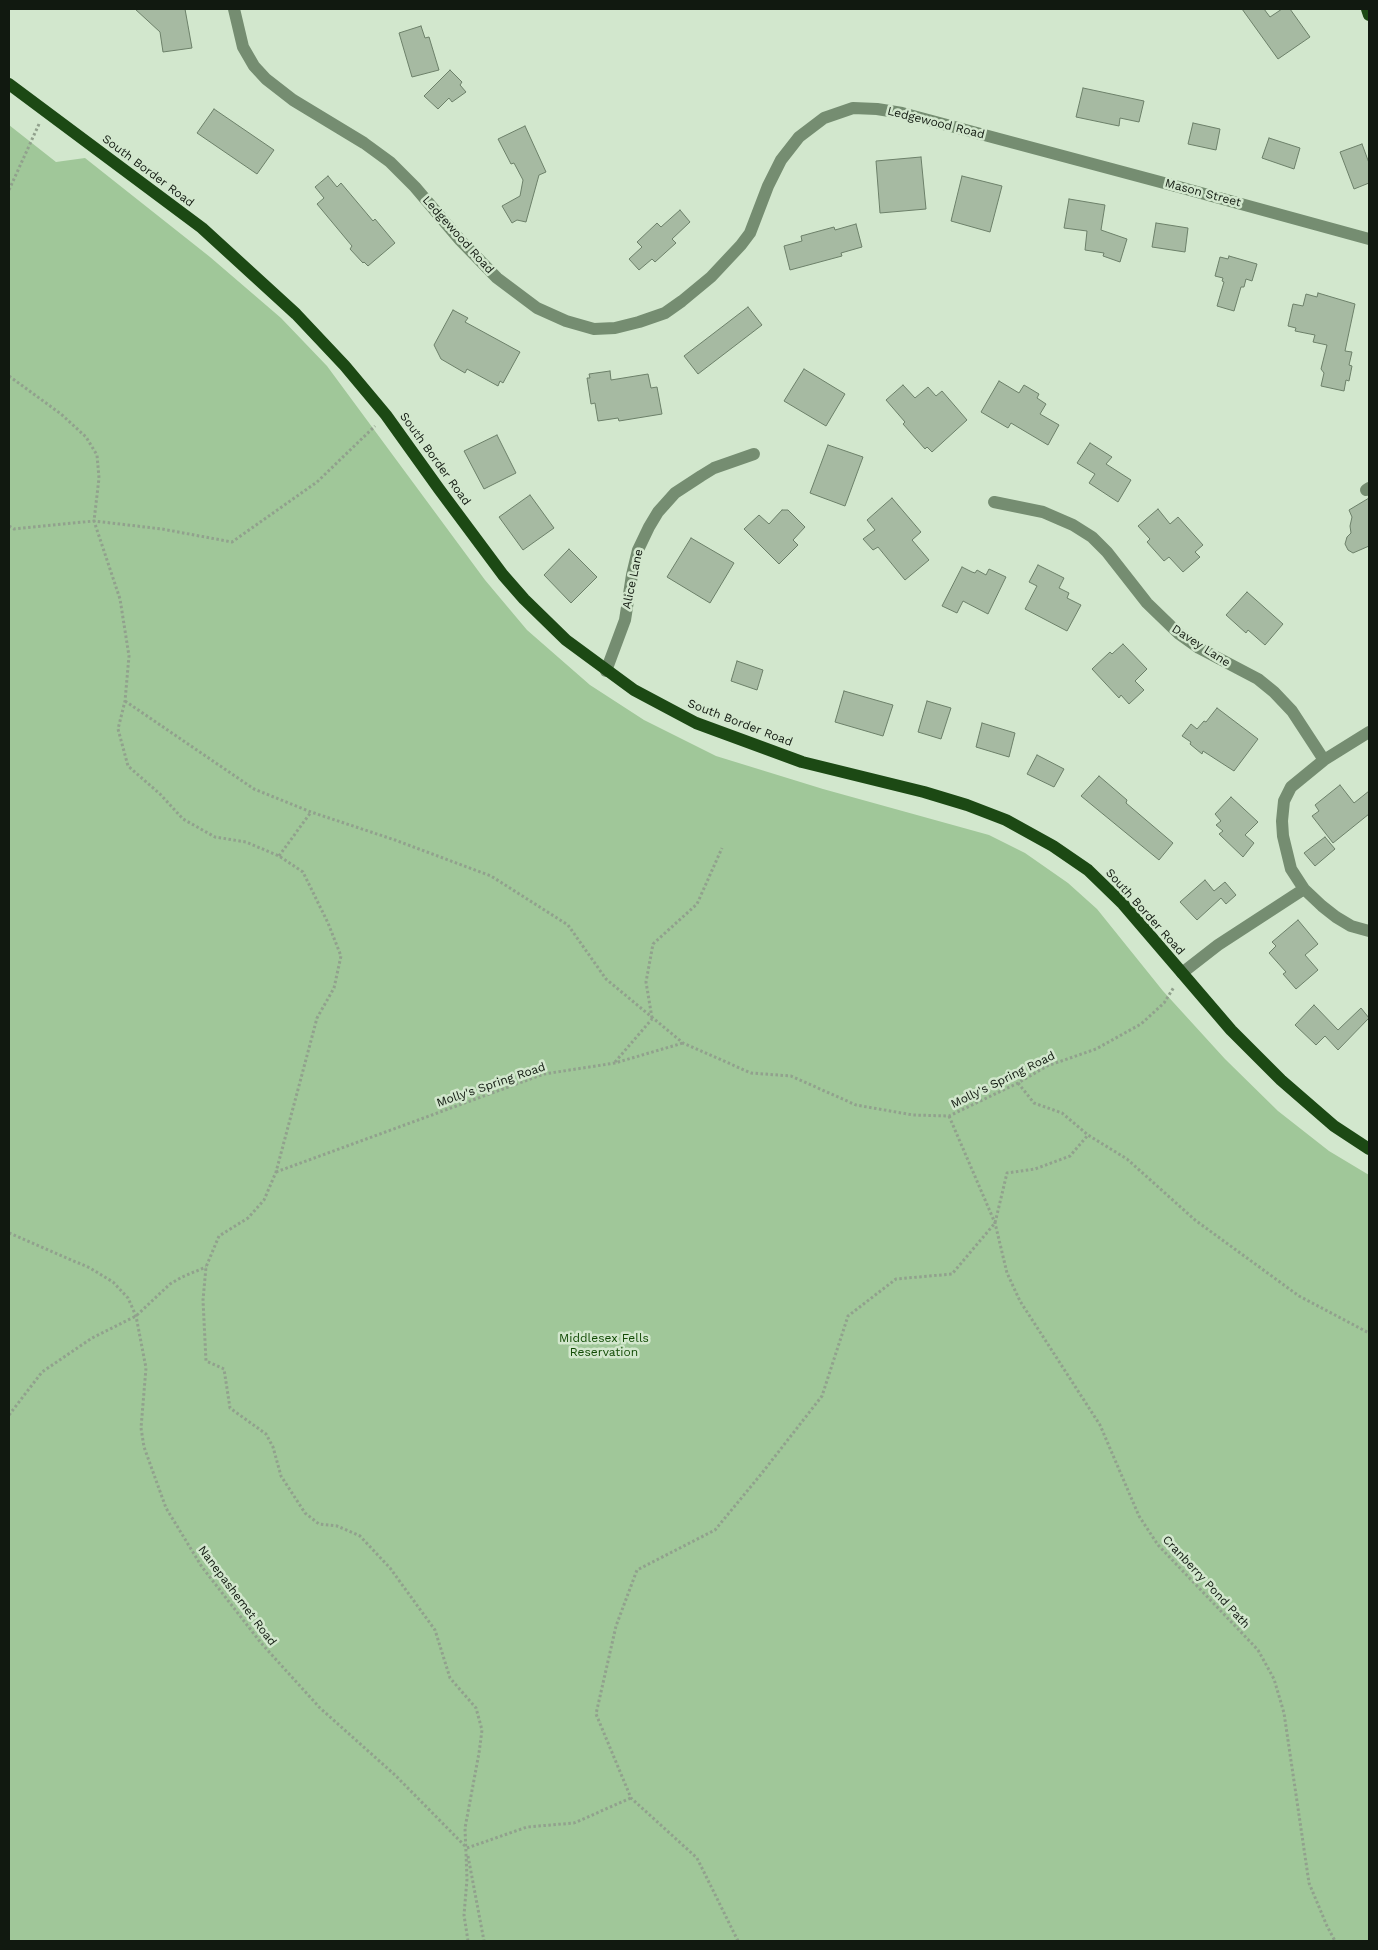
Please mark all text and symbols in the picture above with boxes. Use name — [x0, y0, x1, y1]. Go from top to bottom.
street label: Ledgewood Road — [886, 104, 986, 142]
street label: South Border Road — [99, 132, 197, 210]
street label: Mason Street — [1163, 176, 1243, 210]
street label: Ledgewood Road — [419, 193, 497, 277]
street label: South Border Road — [396, 410, 474, 508]
street label: Alice Lane — [620, 548, 646, 610]
street label: Davey Lane — [1169, 622, 1233, 670]
street label: South Border Road — [685, 696, 795, 750]
street label: South Border Road — [1102, 866, 1188, 958]
street label: Molly's Spring Road — [949, 1049, 1057, 1111]
street label: Molly's Spring Road — [435, 1060, 547, 1110]
park label: Middlesex Fells Reservation — [559, 1331, 649, 1359]
street label: Cranberry Pond Path — [1159, 1533, 1253, 1631]
street label: Nanepashemet Road — [195, 1543, 279, 1649]

